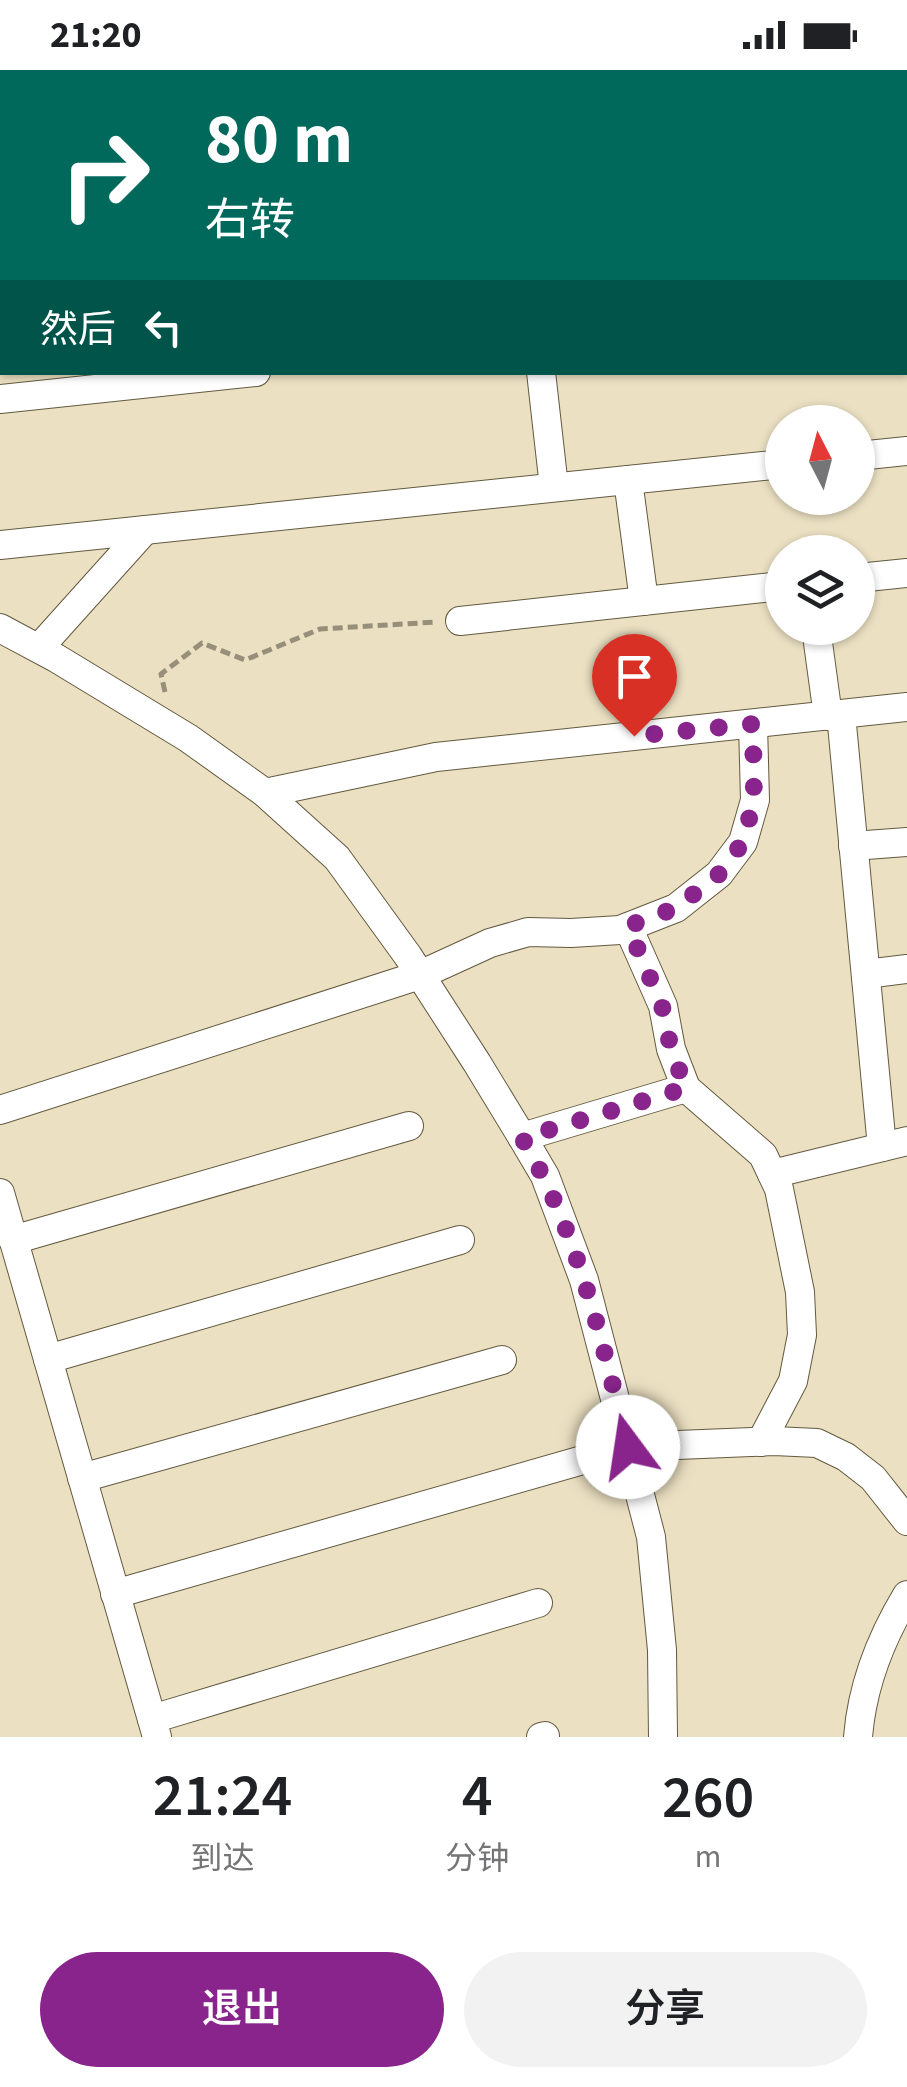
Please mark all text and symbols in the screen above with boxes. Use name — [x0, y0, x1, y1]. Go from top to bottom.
text: 21:20 — [50, 8, 142, 62]
text: 80 m — [205, 90, 353, 190]
icon: right — [40, 110, 170, 240]
text: 右转 — [205, 189, 295, 253]
icon: left — [136, 300, 191, 355]
text: 然后 — [40, 303, 116, 357]
north arrow — [765, 405, 875, 515]
map controls — [765, 405, 875, 645]
button: layers — [765, 535, 875, 645]
pin — [592, 634, 677, 737]
icon: arrive — [607, 649, 662, 704]
position arrow — [576, 1395, 680, 1499]
text: 21:24 — [153, 1754, 292, 1839]
text: 4 — [462, 1754, 493, 1839]
text: 260 — [662, 1756, 754, 1841]
text: m — [695, 1834, 721, 1880]
text: 到达 — [191, 1836, 255, 1882]
text: 分钟 — [445, 1836, 509, 1882]
button: 退出 — [40, 1952, 444, 2067]
button: 分享 — [464, 1952, 867, 2067]

